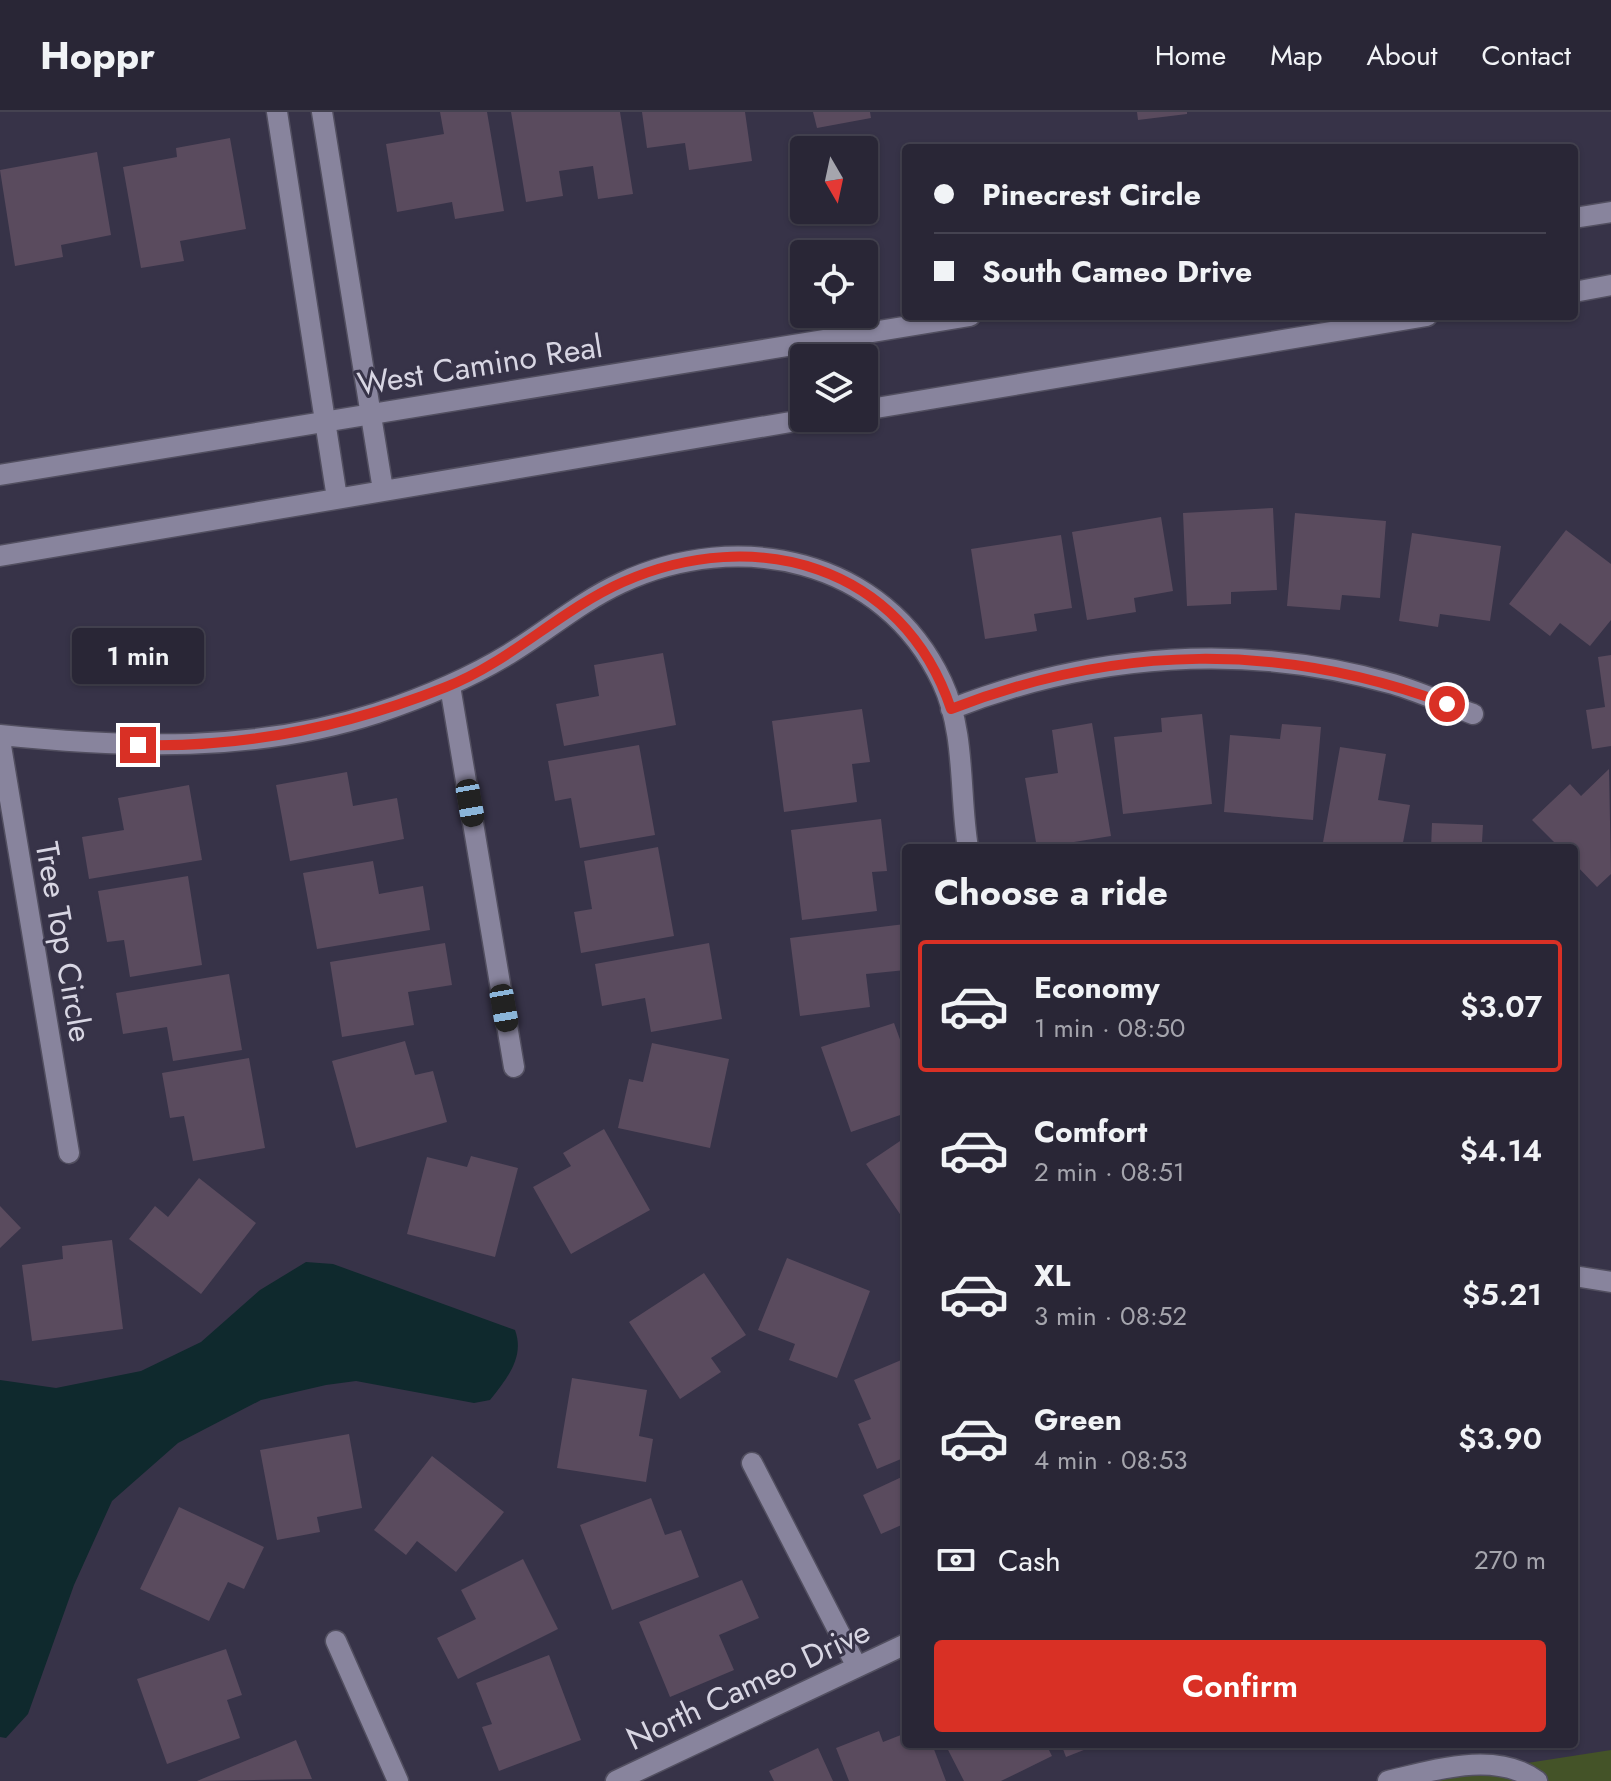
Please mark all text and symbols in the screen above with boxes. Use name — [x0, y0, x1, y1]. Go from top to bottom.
text: Hoppr — [40, 28, 155, 83]
text: Home — [1155, 35, 1226, 76]
text: Map — [1270, 35, 1322, 76]
text: About — [1366, 35, 1438, 76]
text: Contact — [1482, 35, 1571, 76]
north arrow — [790, 136, 878, 224]
map controls — [790, 136, 878, 432]
text: Pinecrest Circle — [982, 173, 1201, 216]
button: locate — [790, 240, 878, 328]
text: South Cameo Drive — [982, 250, 1252, 293]
street label: West Camino Real — [354, 323, 606, 407]
button: layers — [790, 344, 878, 432]
callout: 1 min — [72, 629, 204, 685]
text: 1 min — [106, 637, 170, 675]
route start — [1429, 686, 1465, 722]
route end — [120, 727, 156, 763]
car — [454, 777, 486, 829]
street label: Tree Top Circle — [24, 838, 104, 1046]
text: Choose a ride — [934, 866, 1168, 918]
text: Economy — [1034, 966, 1160, 1009]
icon: car — [938, 970, 1010, 1042]
car — [488, 982, 520, 1034]
text: $3.07 — [1460, 985, 1542, 1028]
text: 1 min · 08:50 — [1034, 1009, 1185, 1047]
text: Comfort — [1034, 1110, 1147, 1153]
icon: car — [938, 1114, 1010, 1186]
text: $4.14 — [1460, 1129, 1542, 1172]
text: 2 min · 08:51 — [1034, 1153, 1185, 1191]
text: XL — [1034, 1254, 1070, 1297]
icon: car — [938, 1258, 1010, 1330]
text: $5.21 — [1462, 1273, 1542, 1316]
text: 3 min · 08:52 — [1034, 1297, 1187, 1335]
text: Green — [1034, 1398, 1122, 1441]
icon: car — [938, 1402, 1010, 1474]
text: $3.90 — [1458, 1417, 1542, 1460]
text: 4 min · 08:53 — [1034, 1441, 1188, 1479]
icon: cash — [934, 1538, 978, 1582]
text: Cash — [998, 1539, 1061, 1582]
text: 270 m — [1474, 1541, 1546, 1579]
street label: North Cameo Drive — [619, 1608, 877, 1762]
button: Confirm — [934, 1640, 1546, 1732]

